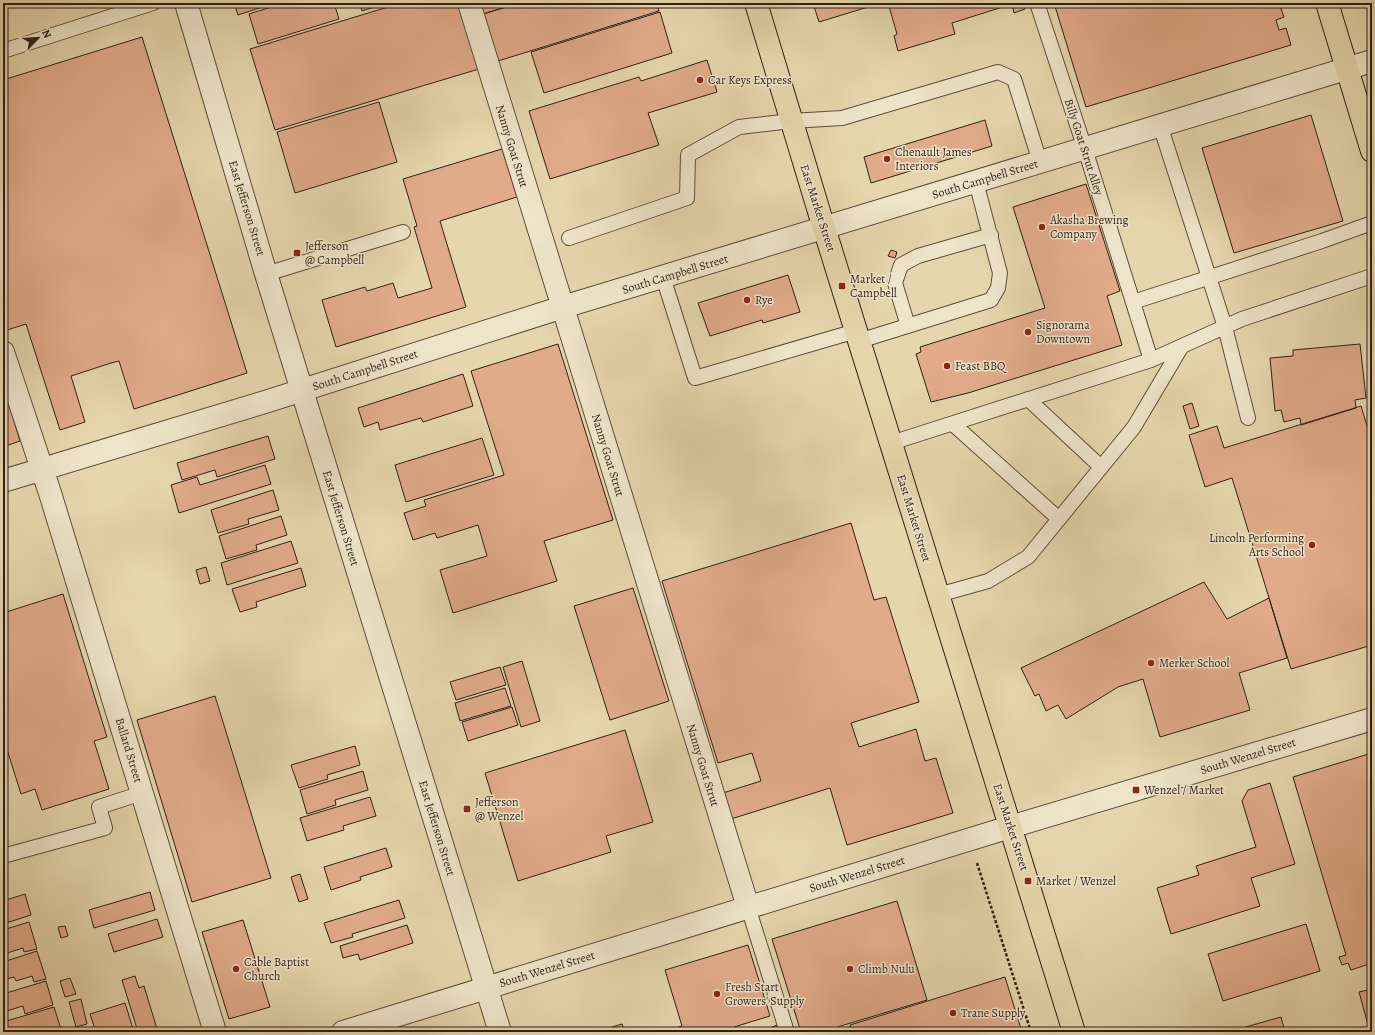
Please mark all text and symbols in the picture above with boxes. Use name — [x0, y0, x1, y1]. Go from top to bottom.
north arrow — [18, 18, 58, 58]
text: N — [38, 27, 55, 41]
place label: Car Keys Express — [708, 72, 792, 88]
marker: Car Keys Express — [695, 75, 705, 85]
street label: Billy Goat Strut Alley — [1061, 97, 1107, 198]
street label: Nanny Goat Strut — [492, 103, 532, 189]
place label: Chenault James Interiors — [895, 144, 972, 174]
marker: Chenault James Interiors — [882, 154, 892, 164]
street label: South Campbell Street — [930, 155, 1040, 203]
street label: East Jefferson Street — [225, 158, 269, 258]
street label: East Market Street — [796, 162, 840, 254]
place label: Akasha Brewing Company — [1049, 212, 1129, 242]
marker: Akasha Brewing Company — [1037, 222, 1047, 232]
place label: Jefferson @ Campbell — [305, 238, 364, 268]
marker: Jefferson @ Campbell — [292, 248, 302, 258]
street label: South Campbell Street — [620, 250, 730, 298]
place label: Market / Campbell — [850, 271, 897, 301]
marker: Market / Campbell — [837, 281, 847, 291]
place label: Rye — [755, 292, 773, 308]
marker: Rye — [742, 295, 752, 305]
place label: Signorama Downtown — [1036, 317, 1090, 347]
marker: Signorama Downtown — [1023, 327, 1033, 337]
street label: South Campbell Street — [310, 345, 420, 395]
place label: Feast BBQ — [955, 358, 1007, 374]
marker: Feast BBQ — [942, 361, 952, 371]
street label: Nanny Goat Strut — [588, 412, 628, 498]
street label: East Jefferson Street — [319, 468, 363, 568]
street label: East Market Street — [893, 472, 935, 564]
place label: Lincoln Performing Arts School — [1209, 530, 1304, 560]
marker: Lincoln Performing Arts School — [1307, 540, 1317, 550]
place label: Merker School — [1159, 655, 1230, 671]
marker: Merker School — [1146, 658, 1156, 668]
street label: Ballard Street — [112, 716, 146, 784]
street label: Nanny Goat Strut — [683, 722, 723, 808]
street label: South Wenzel Street — [1198, 734, 1298, 778]
street label: East Jefferson Street — [415, 778, 459, 878]
street label: East Market Street — [989, 781, 1033, 873]
place label: Wenzel / Market — [1143, 782, 1224, 798]
marker: Wenzel / Market — [1131, 785, 1141, 795]
place label: Jefferson @ Wenzel — [475, 794, 523, 824]
marker: Jefferson @ Wenzel — [462, 804, 472, 814]
street label: South Wenzel Street — [807, 852, 907, 896]
place label: Market / Wenzel — [1036, 873, 1116, 889]
marker: Market / Wenzel — [1023, 876, 1033, 886]
street label: South Wenzel Street — [497, 947, 597, 991]
place label: Cable Baptist Church — [244, 954, 309, 984]
place label: Climb Nulu — [858, 961, 915, 977]
marker: Cable Baptist Church — [231, 964, 241, 974]
marker: Climb Nulu — [845, 964, 855, 974]
place label: Fresh Start Growers' Supply — [725, 979, 805, 1009]
marker: Fresh Start Growers' Supply — [712, 989, 722, 999]
place label: Trane Supply — [961, 1005, 1026, 1021]
marker: Trane Supply — [948, 1008, 958, 1018]

